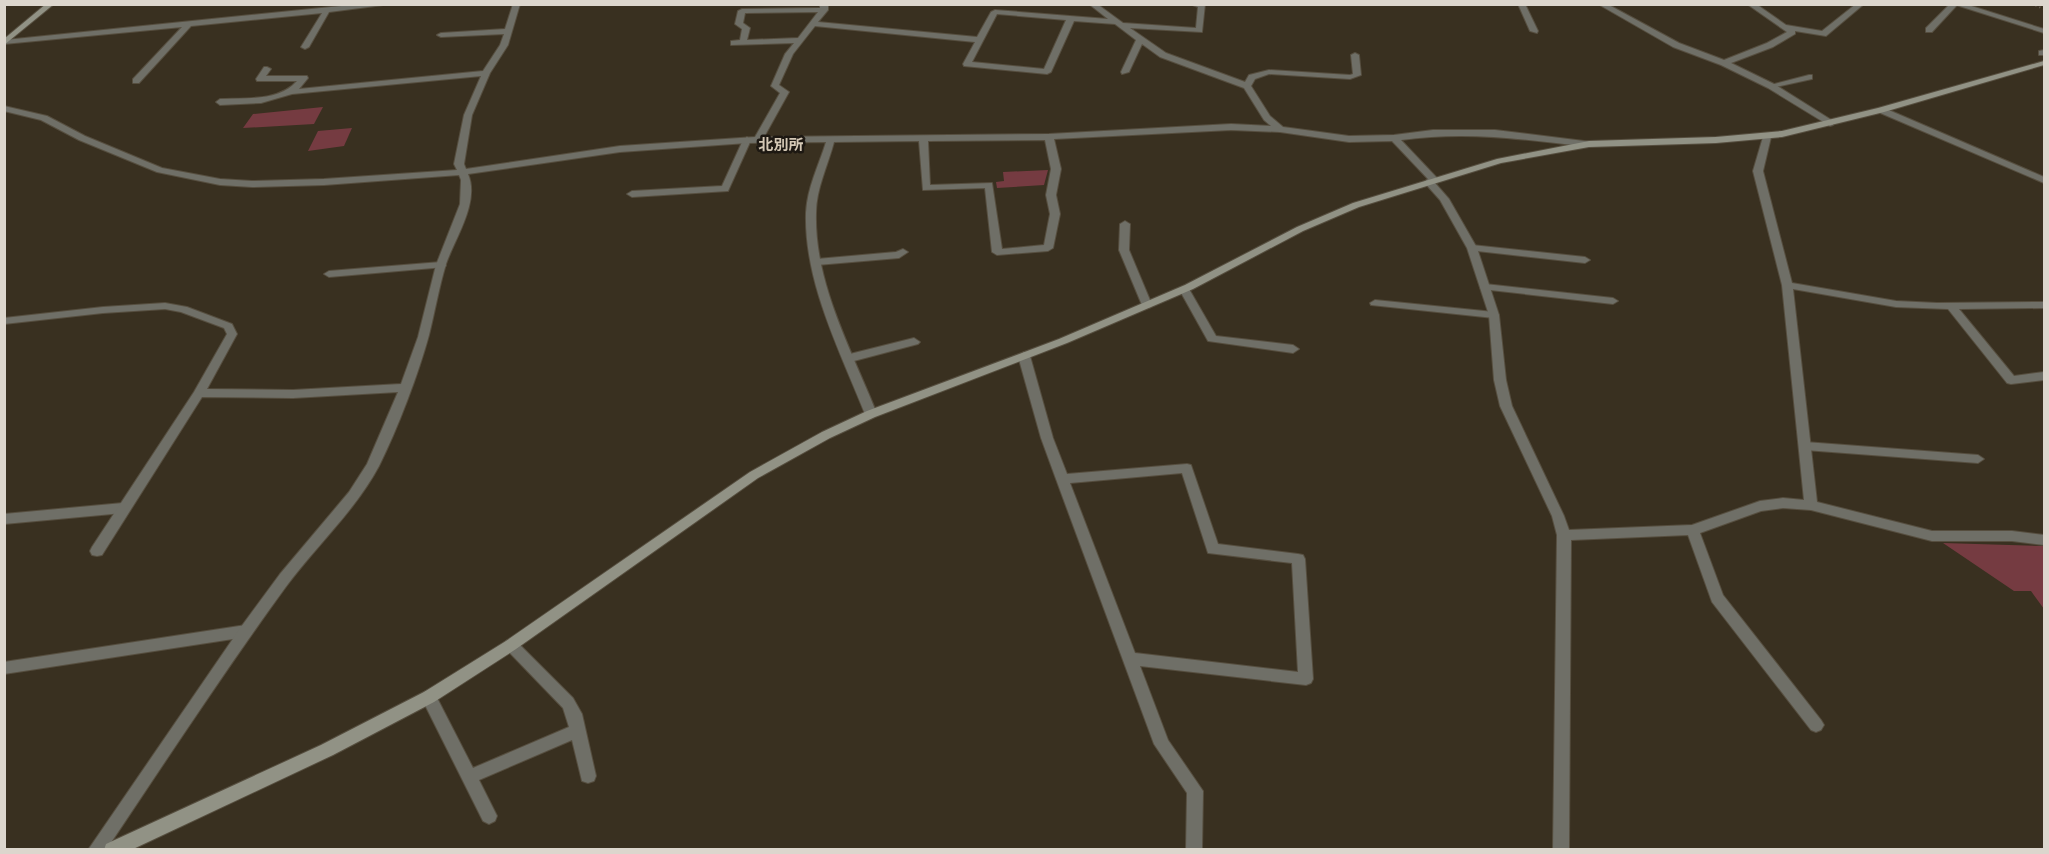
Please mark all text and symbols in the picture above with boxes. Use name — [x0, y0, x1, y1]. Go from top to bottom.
district label: 北別所 — [758, 133, 804, 156]

